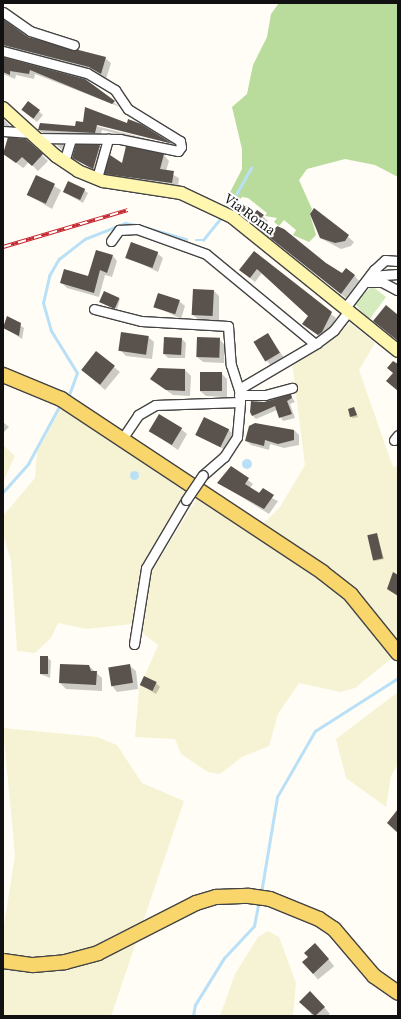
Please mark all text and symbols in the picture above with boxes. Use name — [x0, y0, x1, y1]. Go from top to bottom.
street label: Via Roma — [221, 190, 279, 238]

